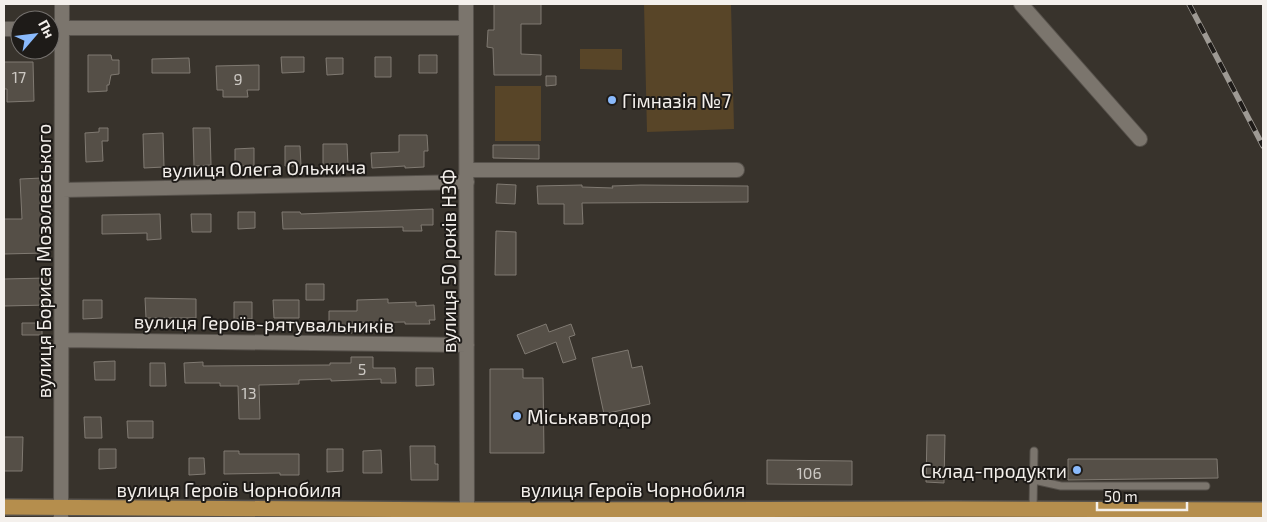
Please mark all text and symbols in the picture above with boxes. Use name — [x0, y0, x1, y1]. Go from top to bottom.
north arrow — [10, 10, 60, 60]
text: Пн — [35, 17, 59, 41]
house number: 17 — [12, 67, 26, 86]
house number: 9 — [233, 69, 243, 88]
place label: Гімназія №7 — [622, 89, 731, 112]
marker: Гімназія №7 — [606, 94, 618, 106]
street label: вулиця Бориса Мозолевського — [32, 124, 56, 398]
street label: вулиця Олега Ольжича — [162, 155, 366, 182]
street label: вулиця 50 років НЗФ — [437, 169, 461, 353]
street label: вулиця Героїв-рятувальників — [134, 309, 394, 338]
house number: 5 — [358, 359, 366, 378]
house number: 13 — [241, 383, 257, 402]
place label: Міськавтодор — [527, 405, 651, 428]
marker: Міськавтодор — [511, 410, 523, 422]
place label: Склад-продукти — [921, 459, 1067, 483]
house number: 106 — [796, 463, 822, 482]
marker: Склад-продукти — [1071, 464, 1083, 476]
street label: вулиця Героїв Чорнобиля — [117, 478, 341, 502]
street label: вулиця Героїв Чорнобиля — [521, 478, 745, 502]
scale bar — [1097, 480, 1187, 512]
text: 50 m — [1104, 487, 1138, 505]

